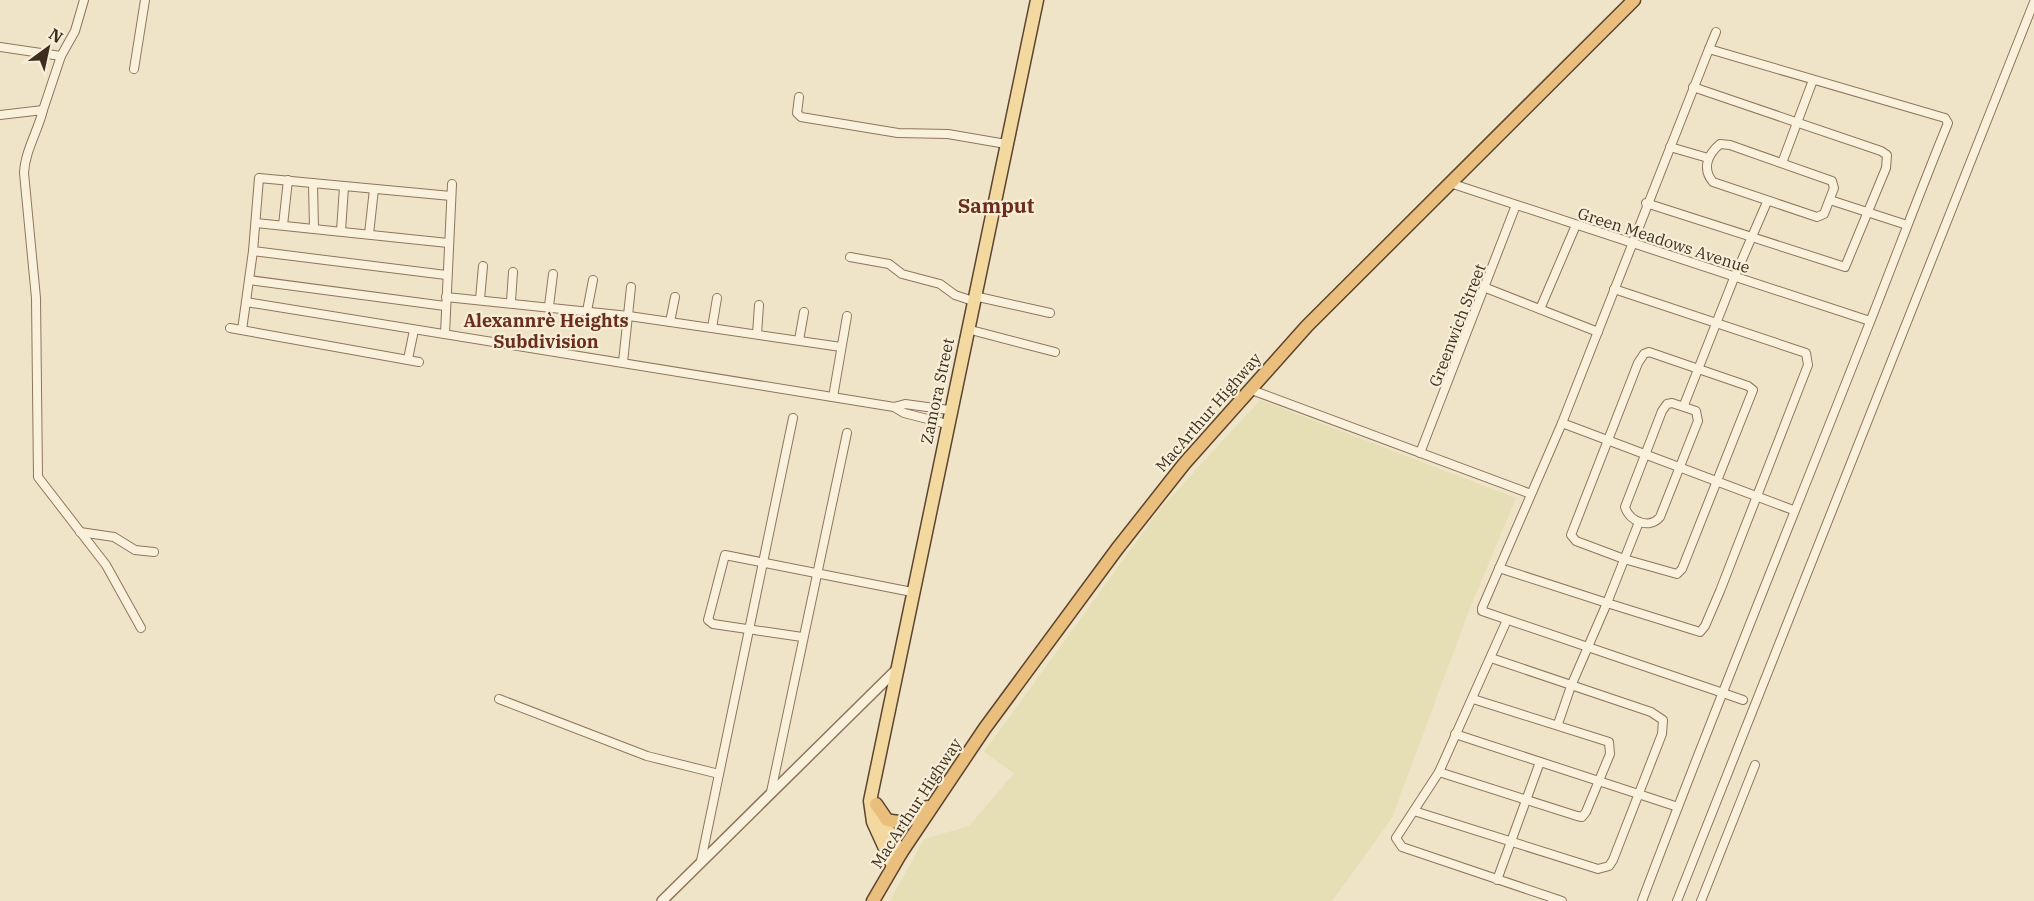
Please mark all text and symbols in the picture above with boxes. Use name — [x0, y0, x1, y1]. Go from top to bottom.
north arrow — [18, 18, 78, 78]
text: N — [45, 24, 67, 47]
district label: Samput — [958, 192, 1035, 219]
street label: Green Meadows Avenue — [1575, 203, 1753, 277]
street label: Greenwich Street — [1424, 260, 1490, 389]
district label: Alexannrè Heights Subdivision — [463, 309, 629, 353]
street label: Zamora Street — [916, 336, 958, 446]
street label: MacArthur Highway — [1151, 348, 1265, 476]
street label: MacArthur Highway — [866, 734, 966, 872]

